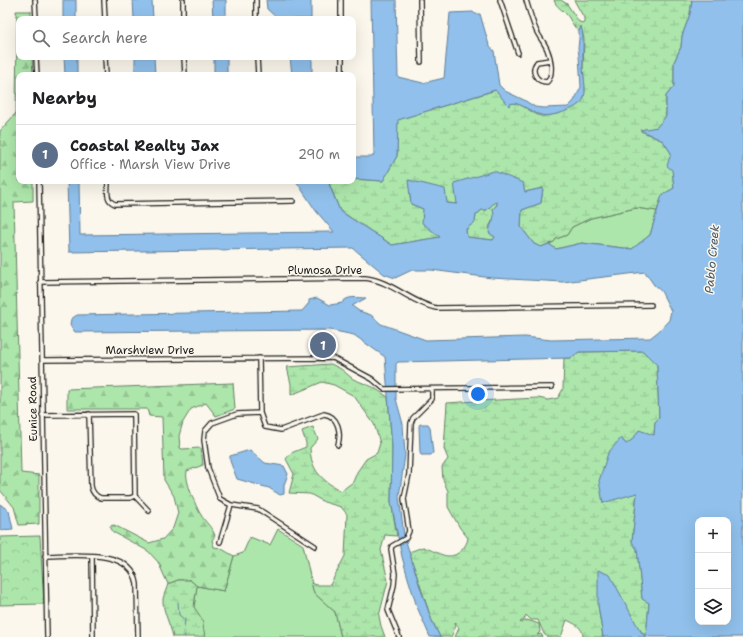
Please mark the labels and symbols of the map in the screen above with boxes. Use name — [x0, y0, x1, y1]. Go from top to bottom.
water label: Pablo Creek — [701, 224, 723, 294]
street label: Plumosa Drive — [288, 263, 362, 278]
pin: 1 — [310, 330, 336, 360]
street label: Marshview Drive — [105, 343, 195, 358]
street label: Eunice Road — [25, 376, 41, 442]
your location — [468, 384, 488, 404]

